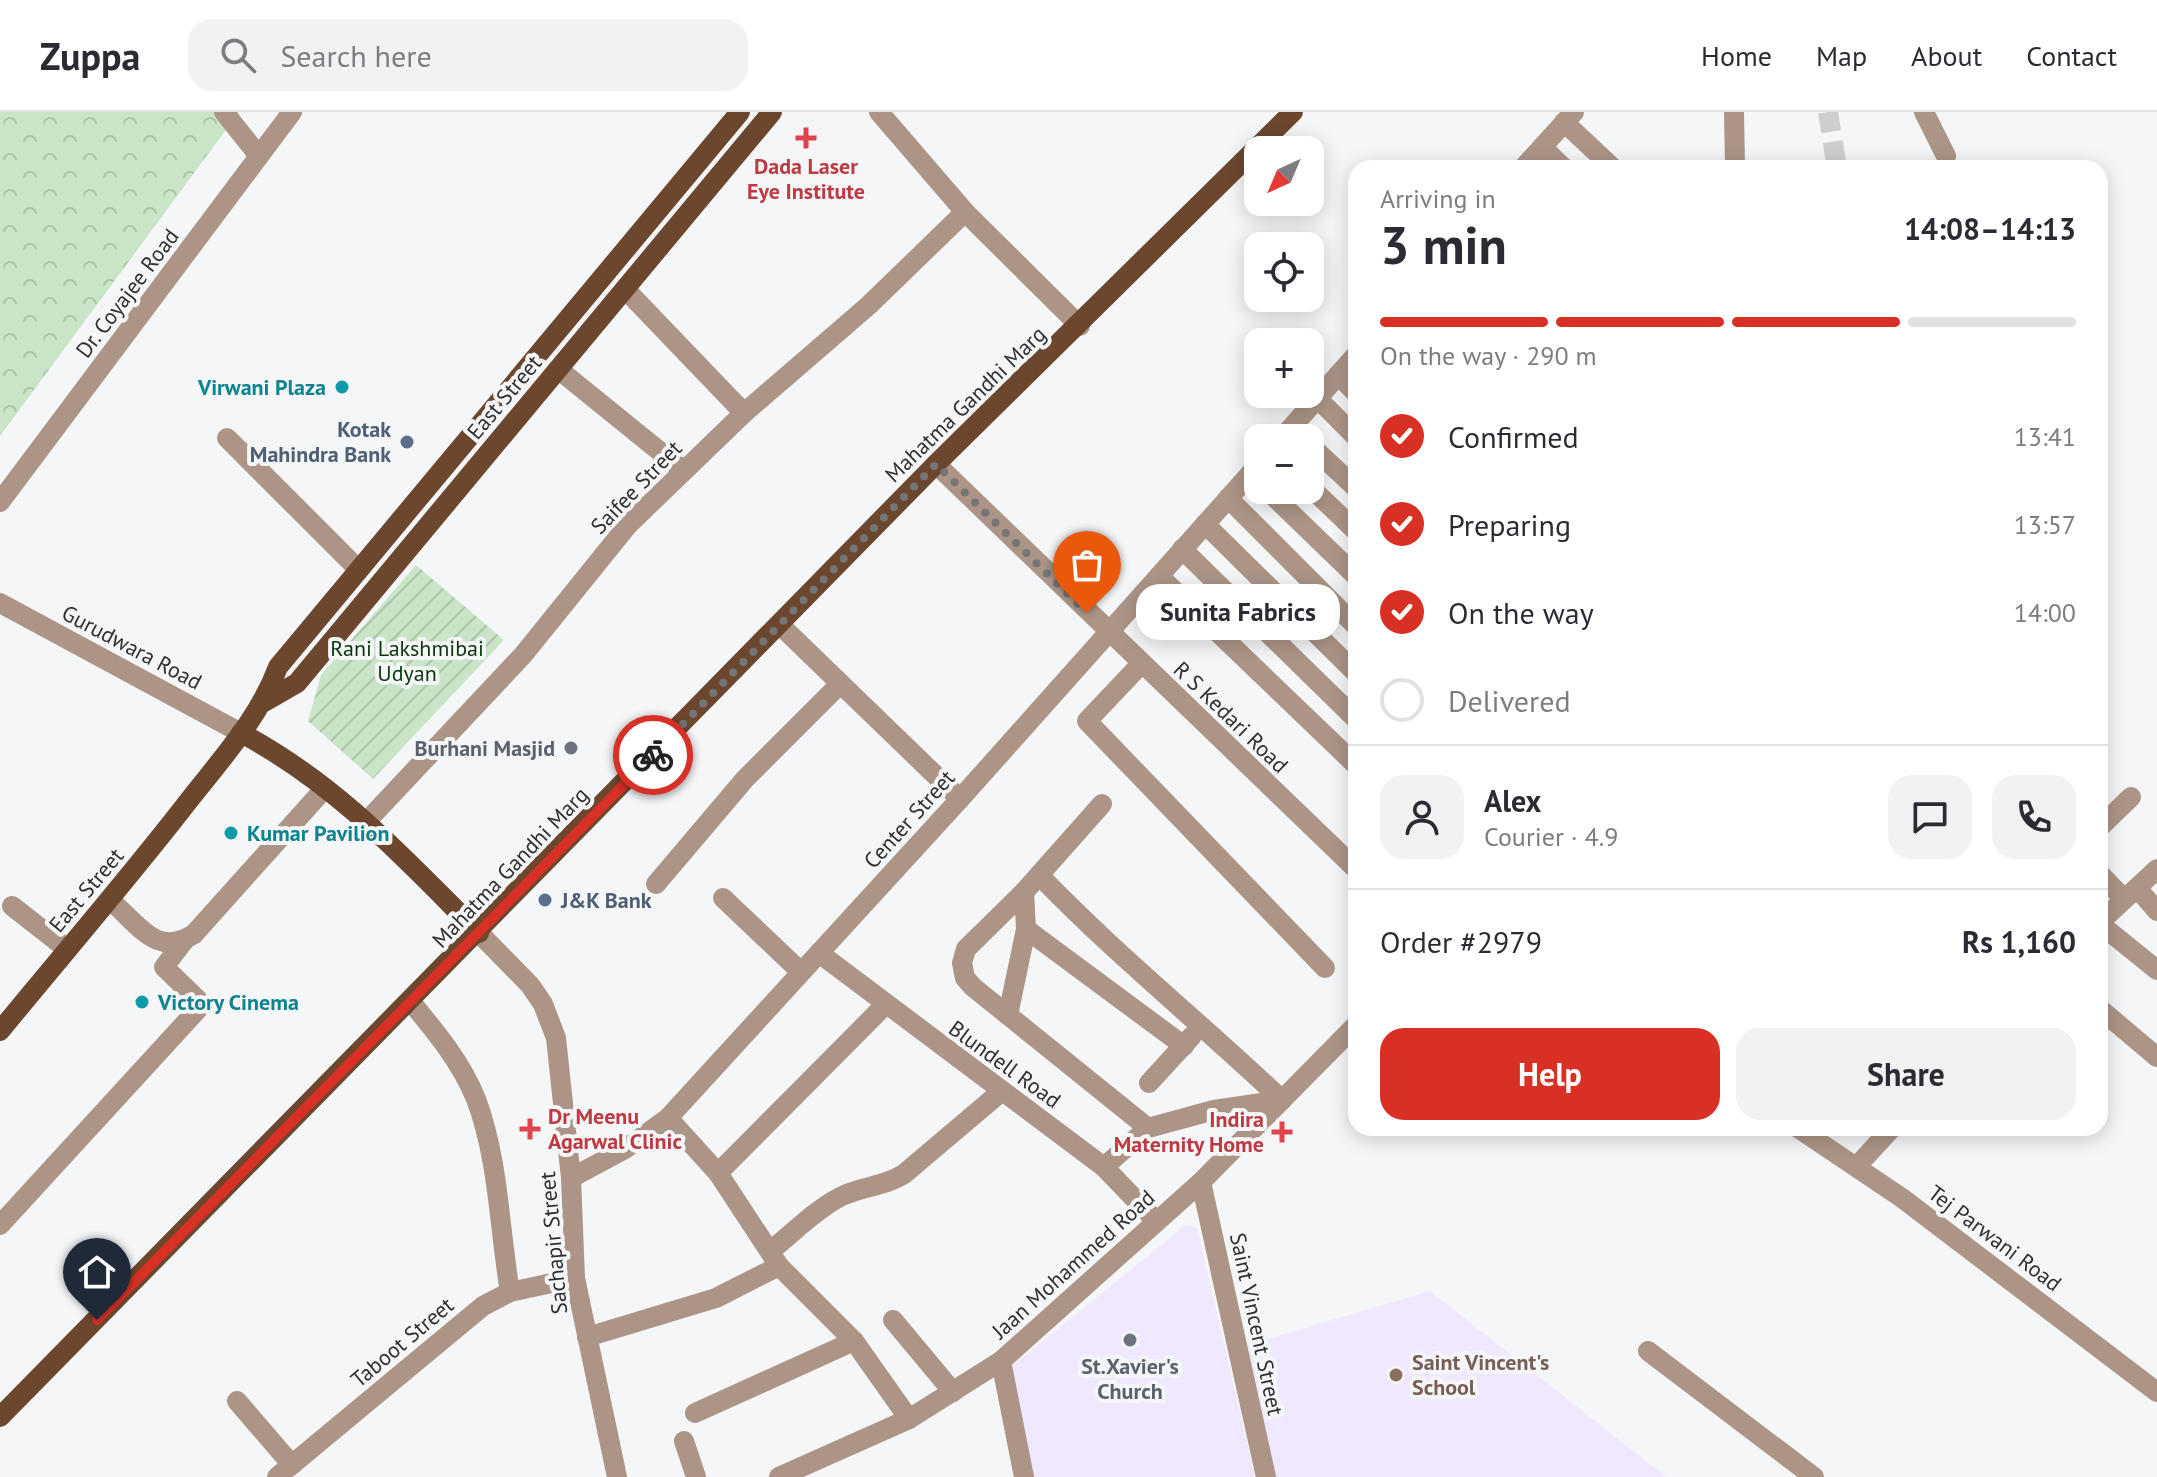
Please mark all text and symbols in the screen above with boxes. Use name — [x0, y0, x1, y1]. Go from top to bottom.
search box — [188, 19, 748, 91]
text: Zuppa — [40, 31, 140, 80]
icon: search — [216, 33, 260, 77]
text: Search here — [280, 36, 432, 75]
text: Home — [1701, 37, 1772, 74]
text: Map — [1816, 37, 1867, 74]
text: About — [1911, 37, 1982, 74]
text: Contact — [2026, 37, 2117, 74]
marker: Dada Laser Eye Institute — [795, 127, 817, 149]
north arrow — [1244, 136, 1324, 216]
map controls — [1244, 136, 1324, 504]
place label: Dada Laser Eye Institute — [747, 152, 865, 205]
text: Arriving in — [1380, 182, 1496, 215]
text: 14:08–14:13 — [1904, 209, 2076, 248]
text: 3 min — [1380, 211, 1507, 278]
street label: Dr. Coyajee Road — [69, 223, 185, 363]
button: locate — [1244, 232, 1324, 312]
street label: Mahatma Gandhi Marg — [879, 320, 1051, 488]
button: + — [1244, 328, 1324, 408]
text: On the way · 290 m — [1380, 339, 1597, 372]
street label: East Street — [461, 349, 548, 445]
place label: Virwani Plaza — [197, 373, 326, 401]
marker: Virwani Plaza — [333, 378, 351, 396]
icon: check — [1380, 414, 1424, 458]
place label: Kotak Mahindra Bank — [250, 415, 391, 468]
text: Confirmed — [1448, 417, 1579, 456]
text: 13:41 — [2014, 420, 2076, 453]
button: − — [1244, 424, 1324, 504]
marker: Kotak Mahindra Bank — [398, 433, 416, 451]
street label: Saifee Street — [584, 434, 688, 540]
icon: check — [1380, 502, 1424, 546]
text: Preparing — [1448, 505, 1571, 544]
text: 13:57 — [2014, 508, 2076, 541]
pin — [1053, 531, 1121, 613]
icon: bag — [1065, 543, 1109, 587]
callout: Sunita Fabrics — [1135, 585, 1339, 641]
icon: check — [1380, 590, 1424, 634]
text: On the way — [1448, 593, 1594, 632]
text: Sunita Fabrics — [1160, 595, 1316, 628]
text: 14:00 — [2014, 596, 2076, 629]
street label: Gurudwara Road — [57, 598, 207, 696]
park label: Rani Lakshmibai Udyan — [330, 634, 484, 687]
street label: R S Kedari Road — [1168, 655, 1294, 779]
text: Delivered — [1448, 681, 1571, 720]
courier — [613, 715, 693, 795]
icon: bike — [631, 733, 675, 777]
place label: Burhani Masjid — [415, 734, 555, 762]
marker: Burhani Masjid — [562, 739, 580, 757]
street label: Center Street — [857, 764, 961, 874]
button: person — [1380, 775, 1464, 859]
button: chat — [1888, 775, 1972, 859]
button: phone — [1992, 775, 2076, 859]
street label: Mahatma Gandhi Marg — [426, 781, 594, 953]
text: Alex — [1484, 781, 1541, 820]
place label: Kumar Pavilion — [247, 819, 389, 847]
text: Courier · 4.9 — [1484, 820, 1618, 853]
marker: Kumar Pavilion — [222, 824, 240, 842]
street label: East Street — [43, 842, 130, 938]
place label: J&K Bank — [560, 886, 652, 914]
marker: J&K Bank — [536, 891, 554, 909]
text: Order #2979 — [1380, 922, 1542, 961]
text: Rs 1,160 — [1962, 922, 2076, 961]
place label: Victory Cinema — [157, 988, 299, 1016]
marker: Victory Cinema — [133, 993, 151, 1011]
street label: Blundell Road — [944, 1014, 1066, 1114]
button: Help — [1380, 1028, 1720, 1120]
button: Share — [1736, 1028, 2076, 1120]
place label: Dr Meenu Agarwal Clinic — [548, 1102, 682, 1155]
place label: Indira Maternity Home — [1114, 1105, 1264, 1158]
marker: Dr Meenu Agarwal Clinic — [519, 1118, 541, 1140]
marker: Indira Maternity Home — [1271, 1121, 1293, 1143]
street label: Sachapir Street — [533, 1170, 573, 1315]
street label: Tej Parwani Road — [1923, 1179, 2067, 1297]
street label: Jaan Mohammed Road — [985, 1184, 1160, 1345]
street label: Saint Vincent Street — [1224, 1230, 1290, 1418]
pin — [63, 1238, 131, 1320]
icon: home — [75, 1250, 119, 1294]
street label: Taboot Street — [345, 1290, 460, 1393]
marker: St.Xavier's Church — [1121, 1331, 1139, 1349]
place label: Saint Vincent's School — [1412, 1348, 1549, 1401]
place label: St.Xavier's Church — [1081, 1352, 1179, 1405]
marker: Saint Vincent's School — [1387, 1366, 1405, 1384]

